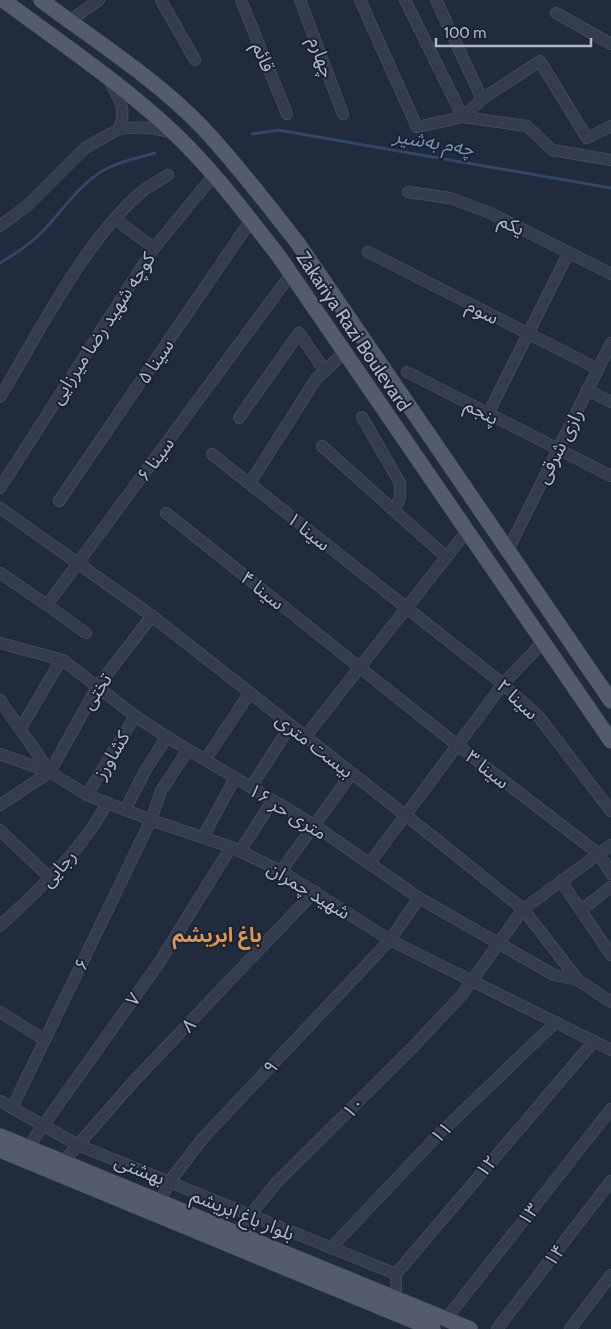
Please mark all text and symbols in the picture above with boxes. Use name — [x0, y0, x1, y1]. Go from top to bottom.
scale bar — [436, 15, 591, 47]
text: 100 m — [444, 24, 486, 42]
street label: چهارم — [301, 34, 339, 82]
street label: قائم — [245, 39, 280, 76]
water label: چەم بەشیر — [389, 123, 476, 164]
street label: یکم — [494, 208, 529, 243]
street label: کوچه شهید رضا میرزایی — [45, 247, 162, 409]
street label: Zakariya Razi Boulevard — [291, 247, 416, 416]
street label: سوم — [461, 294, 503, 332]
street label: سینا ۵ — [132, 334, 179, 388]
street label: پنجم — [460, 393, 503, 432]
street label: رازی شرقی — [531, 405, 588, 488]
street label: سینا ۶ — [132, 433, 179, 486]
street label: ۱ سینا — [282, 507, 335, 556]
street label: سینا ۴ — [236, 566, 289, 615]
street label: تختی — [76, 669, 117, 714]
street label: سینا ۲ — [492, 674, 543, 725]
street label: بیست متری — [271, 708, 358, 783]
street label: کشاورز — [88, 726, 135, 784]
street label: سینا ۳ — [461, 745, 514, 794]
street label: ۱۶ متری حر — [244, 778, 331, 845]
street label: رجایی — [36, 845, 81, 892]
street label: شهید چمران — [263, 857, 354, 925]
district label: باغ ابریشم — [172, 923, 262, 950]
street label: ۶ — [69, 954, 94, 974]
street label: ۷ — [121, 988, 146, 1010]
street label: ۸ — [176, 1013, 200, 1037]
street label: ۹ — [258, 1056, 282, 1079]
street label: ۱۰ — [338, 1092, 369, 1123]
street label: ۱۱ — [426, 1117, 457, 1148]
street label: بهشتی — [111, 1149, 168, 1190]
street label: ۱۲ — [471, 1151, 502, 1182]
street label: بلوار باغ ابریشم — [187, 1183, 298, 1248]
street label: ۱۳ — [513, 1199, 544, 1230]
street label: ۱۴ — [539, 1240, 570, 1271]

